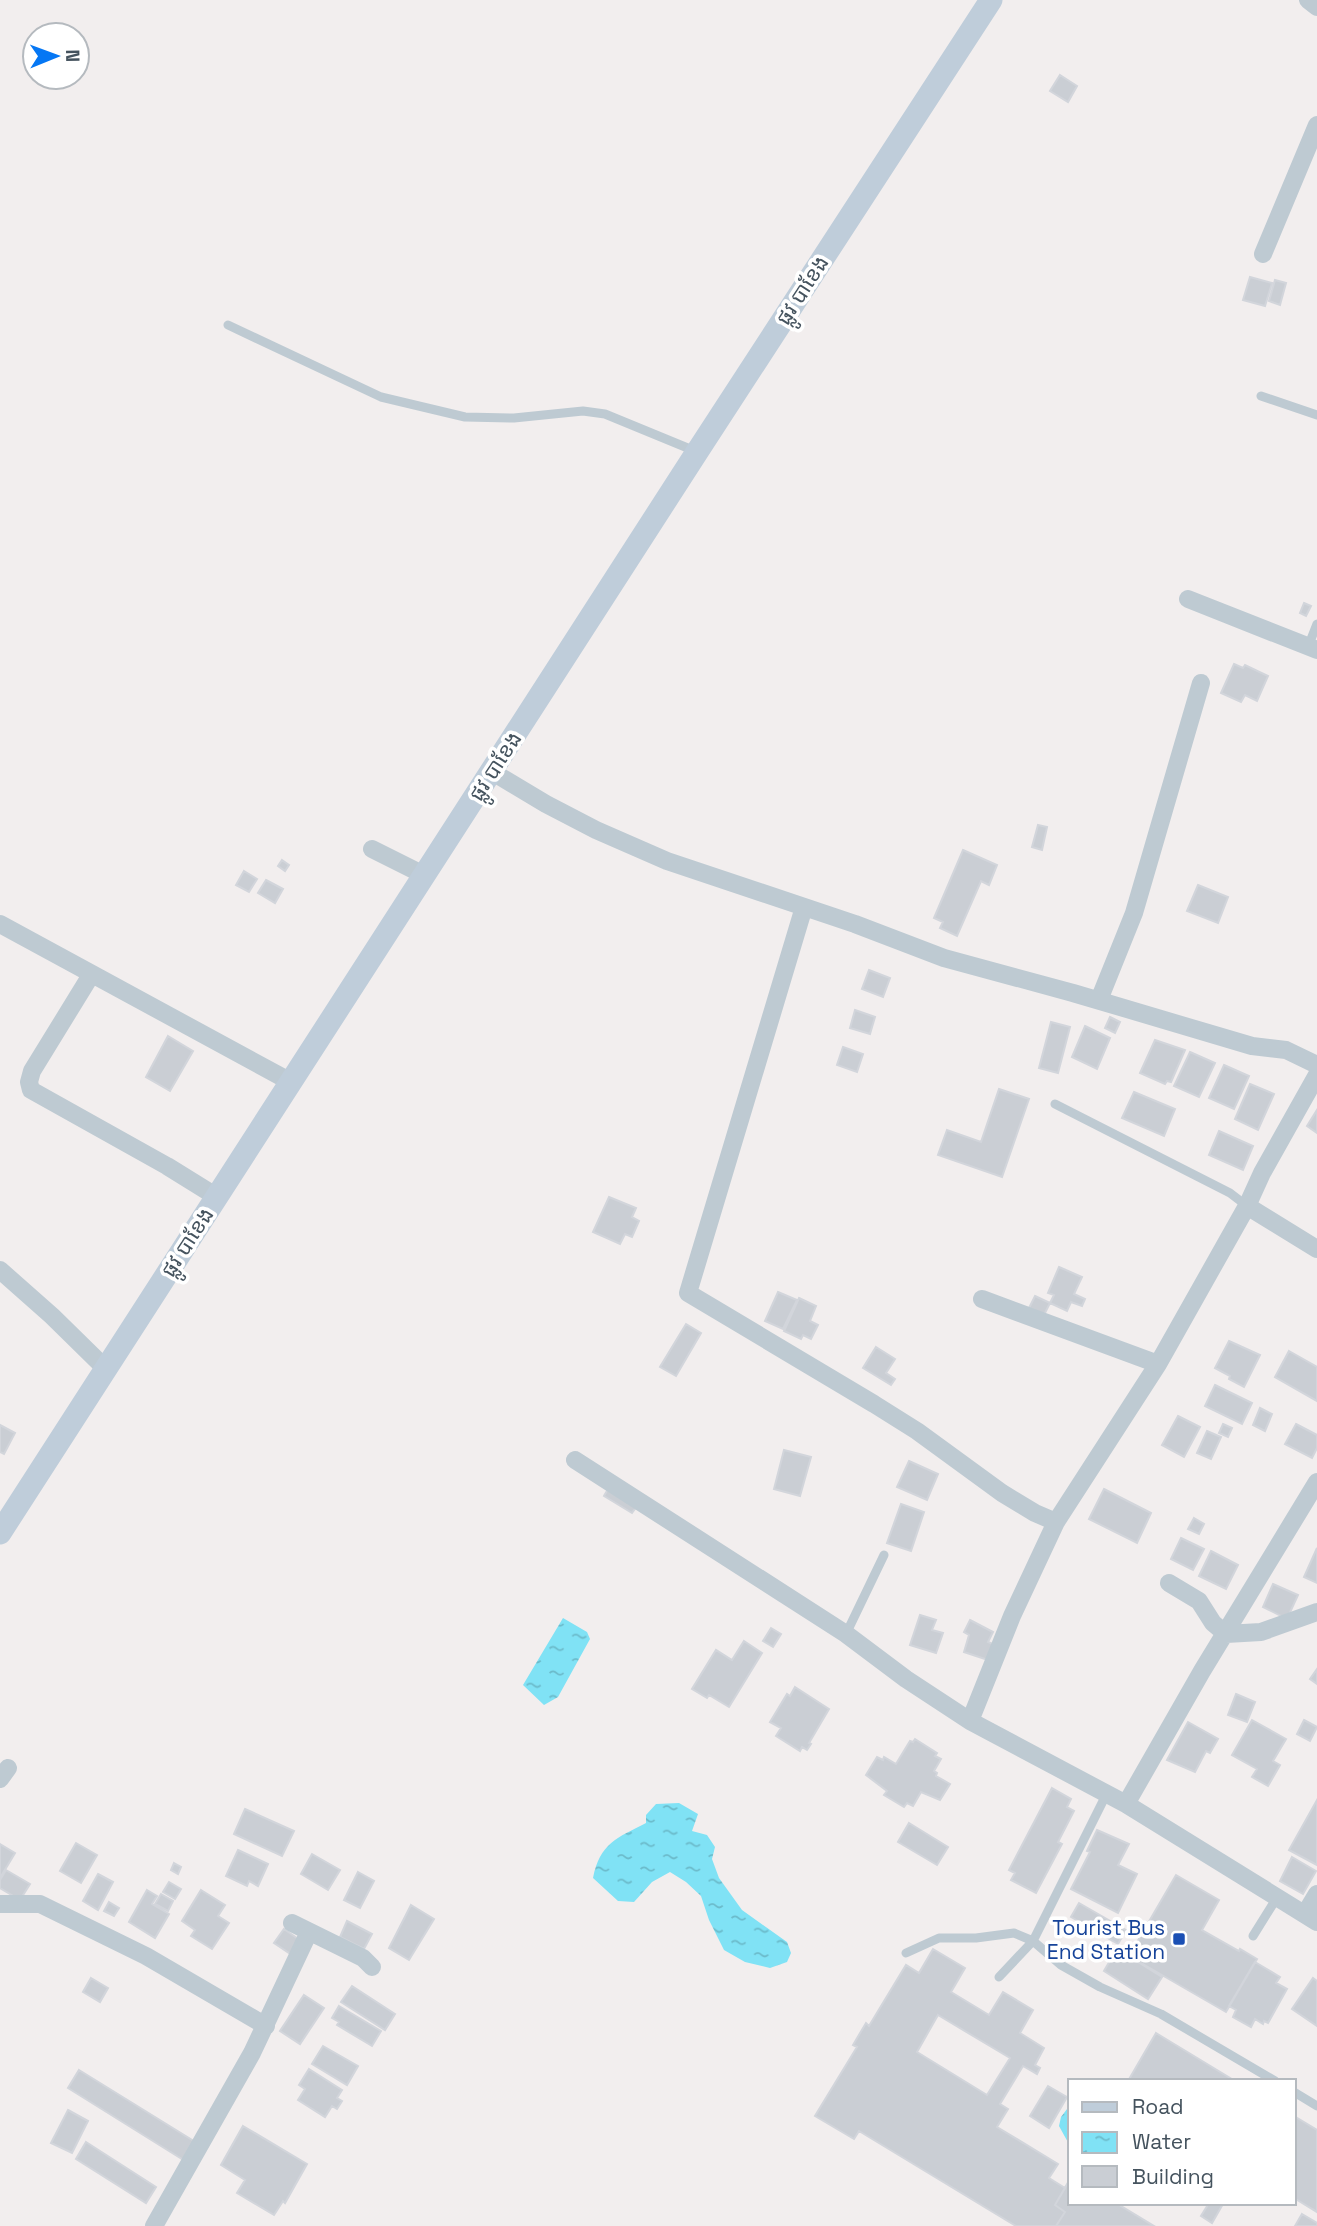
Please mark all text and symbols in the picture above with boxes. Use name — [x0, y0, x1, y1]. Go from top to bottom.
north arrow — [21, 21, 91, 91]
text: N — [60, 49, 85, 62]
street label: ផ្លូវ បាខែង — [770, 250, 840, 333]
street label: ផ្លូវ បាខែង — [463, 726, 533, 809]
street label: ផ្លូវ បាខែង — [155, 1202, 225, 1285]
place label: Tourist Bus End Station — [1047, 1914, 1165, 1965]
marker: Tourist Bus End Station — [1171, 1931, 1187, 1947]
legend — [1068, 2079, 1296, 2205]
text: Road — [1132, 2093, 1184, 2120]
text: Water — [1132, 2128, 1191, 2155]
text: Building — [1132, 2163, 1214, 2190]

